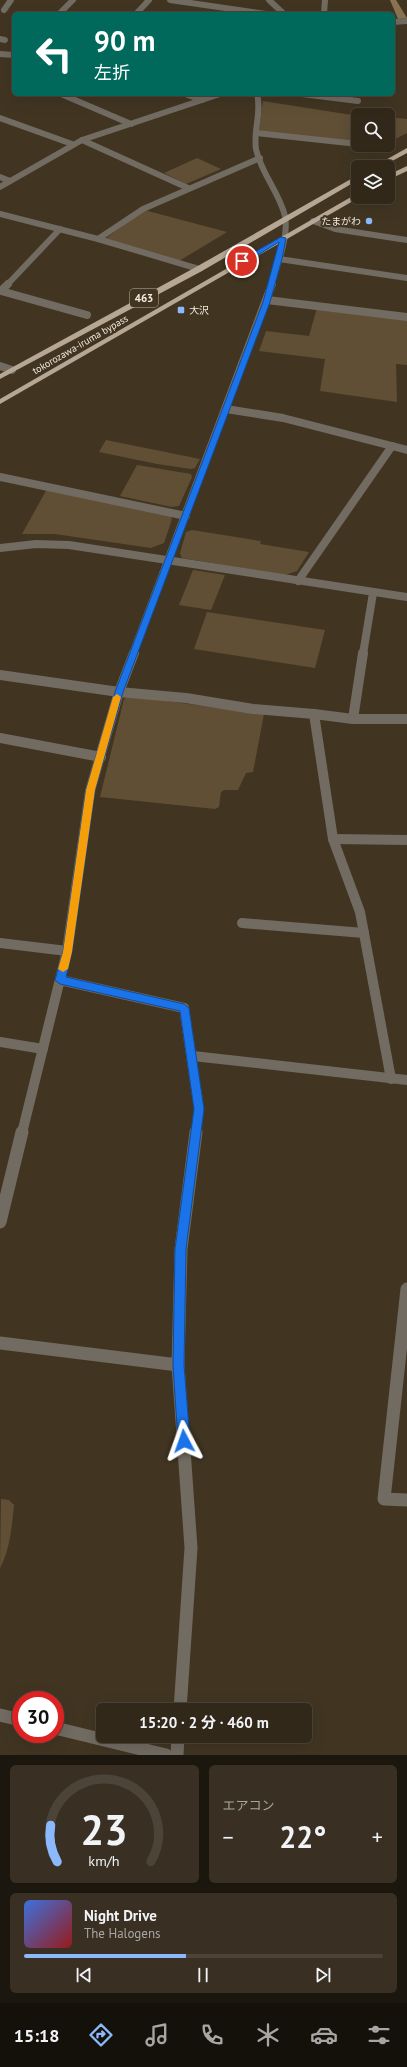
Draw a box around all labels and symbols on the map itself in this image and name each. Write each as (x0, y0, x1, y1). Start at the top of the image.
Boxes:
place label: たまがわ (321, 215, 361, 228)
marker: たまがわ (364, 216, 374, 226)
pin (225, 244, 259, 278)
road number: 463 (130, 289, 158, 307)
place label: 大沢 (189, 304, 209, 317)
marker: 大沢 (176, 305, 186, 315)
street label: tokorozawa-iruma bypass (30, 312, 131, 377)
position arrow (163, 1420, 205, 1462)
speed limit sign: 30 (12, 1691, 64, 1743)

